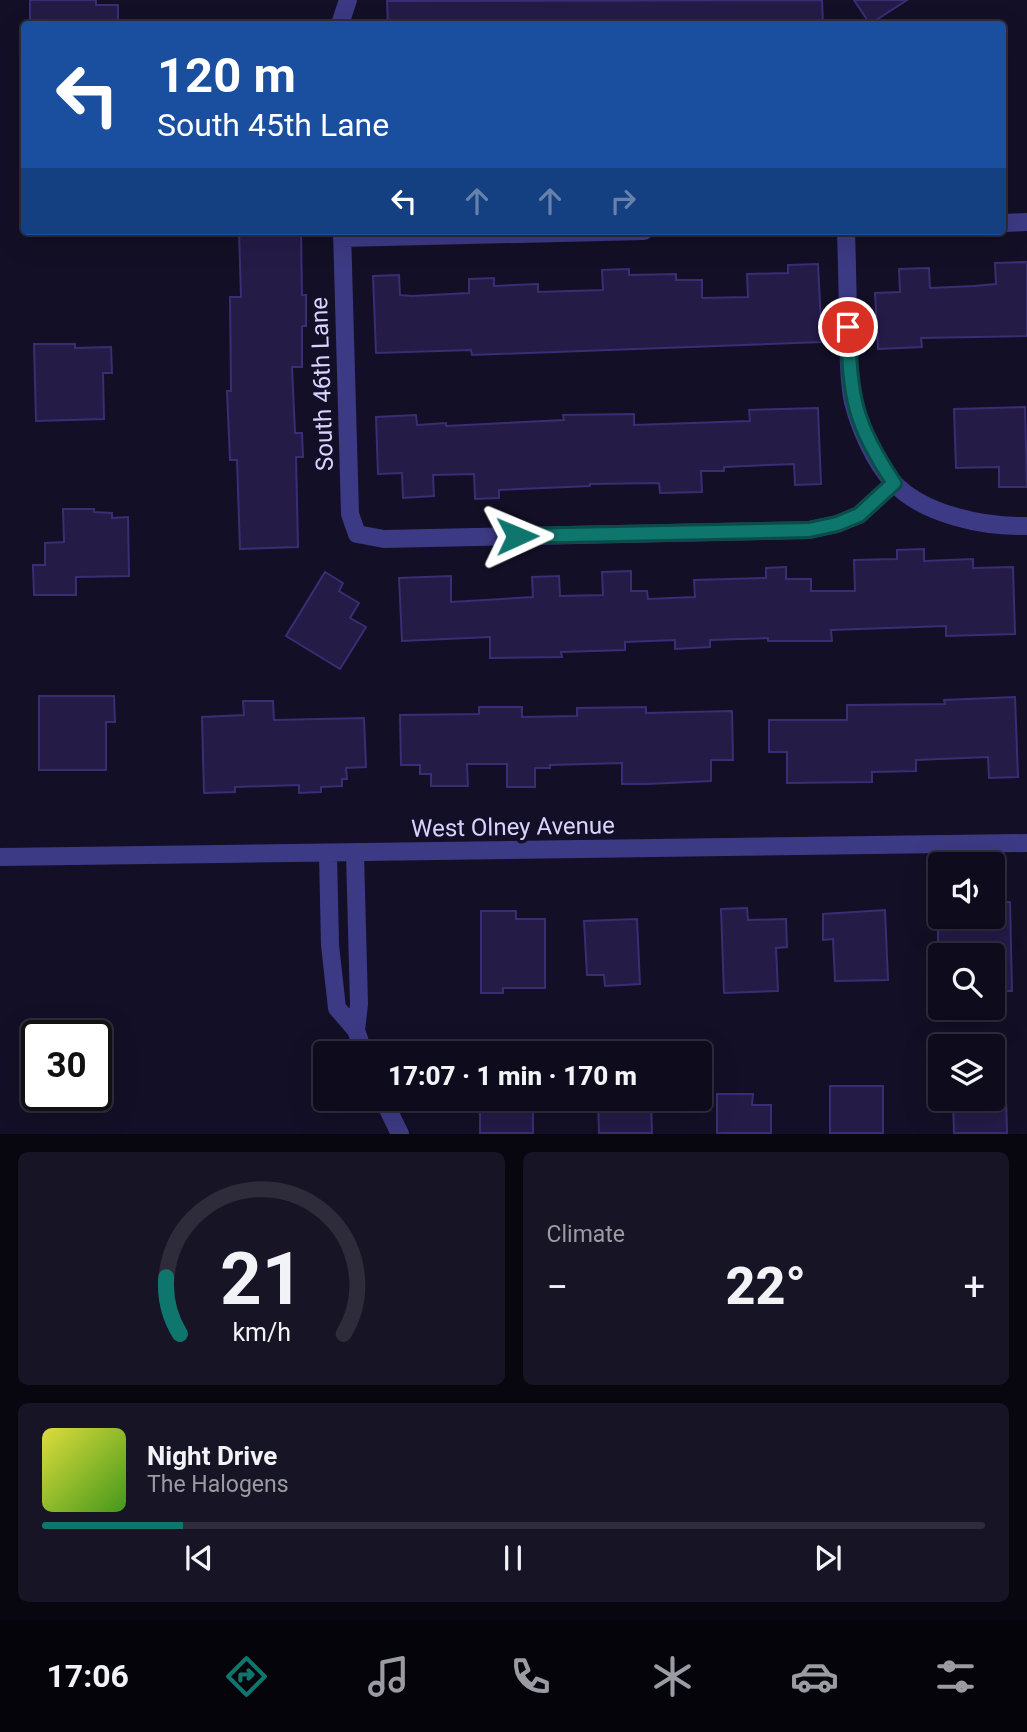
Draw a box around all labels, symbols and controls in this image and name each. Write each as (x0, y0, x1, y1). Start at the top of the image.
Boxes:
text: 120 m (157, 47, 296, 104)
icon: left (42, 49, 133, 140)
text: South 45th Lane (157, 106, 389, 144)
icon: left (385, 182, 423, 220)
icon: ahead (458, 182, 496, 220)
icon: ahead (531, 182, 569, 220)
icon: right (604, 182, 642, 220)
street label: South 46th Lane (305, 296, 339, 472)
pin (818, 297, 878, 357)
icon: arrive (829, 308, 867, 346)
position arrow (480, 499, 554, 573)
street label: West Olney Avenue (411, 811, 615, 843)
map controls (928, 852, 1005, 1111)
button: sound (928, 852, 1005, 929)
button: search (928, 943, 1005, 1020)
speed limit sign: 30 (21, 1020, 112, 1111)
button: layers (928, 1034, 1005, 1111)
text: 17:07 · 1 min · 170 m (388, 1061, 637, 1091)
text: Climate (547, 1221, 625, 1248)
text: 21 (219, 1237, 303, 1323)
text: 22° (726, 1256, 806, 1317)
text: − (547, 1265, 568, 1309)
text: + (963, 1265, 985, 1309)
text: km/h (232, 1318, 291, 1347)
text: Night Drive (147, 1441, 277, 1471)
text: The Halogens (147, 1471, 289, 1498)
icon: previous (180, 1539, 218, 1577)
icon: pause (494, 1539, 532, 1577)
icon: next (809, 1539, 847, 1577)
icon: directions (222, 1652, 271, 1701)
icon: music (364, 1652, 413, 1701)
icon: phone (506, 1652, 555, 1701)
icon: climate (648, 1652, 697, 1701)
icon: car (790, 1652, 839, 1701)
icon: filters (931, 1652, 980, 1701)
text: 17:06 (46, 1657, 129, 1695)

